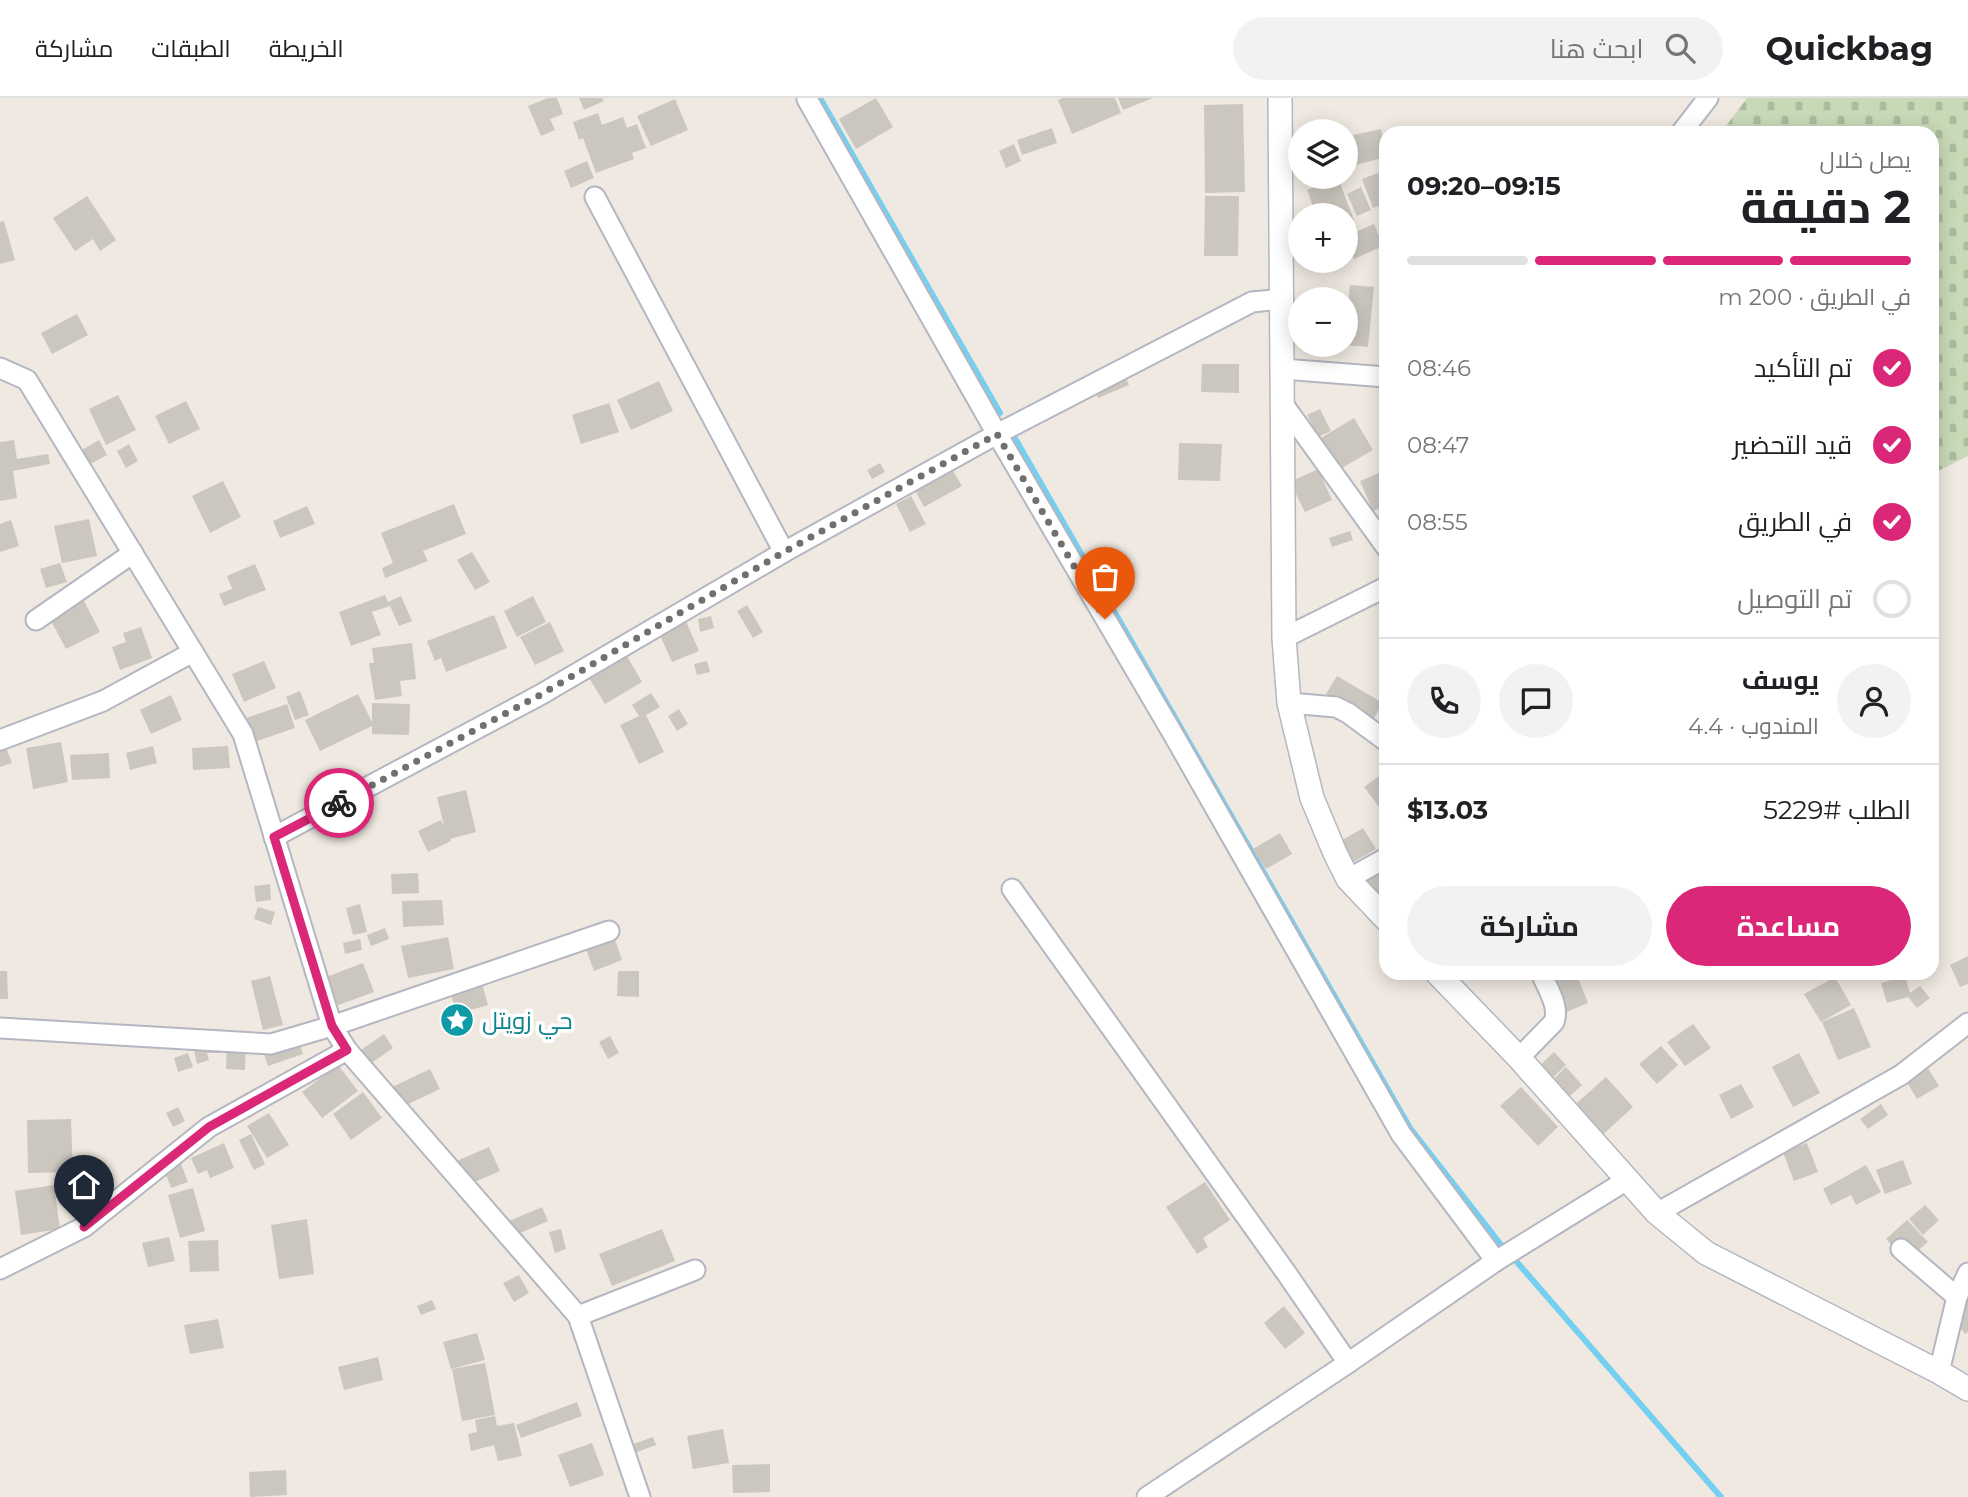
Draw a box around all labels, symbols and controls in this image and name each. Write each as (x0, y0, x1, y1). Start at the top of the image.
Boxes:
search box (1233, 17, 1723, 80)
text: Quickbag (1765, 28, 1933, 68)
icon: search (1661, 29, 1699, 67)
text: ابحث هنا (1550, 33, 1643, 65)
text: مشاركة (35, 34, 113, 63)
text: الطبقات (151, 34, 231, 63)
text: الخريطة (269, 34, 344, 63)
map controls (1288, 119, 1358, 357)
button: layers (1288, 119, 1358, 189)
text: يصل خلال (1820, 146, 1911, 174)
text: 09:15–09:20 (1407, 170, 1561, 202)
text: 2 دقيقة (1741, 178, 1911, 235)
button: + (1288, 203, 1358, 273)
text: في الطريق · 200 m (1718, 283, 1911, 311)
button: − (1288, 287, 1358, 357)
icon: check (1873, 349, 1911, 387)
text: تم التأكيد (1754, 352, 1852, 384)
text: 08:46 (1407, 354, 1471, 382)
icon: check (1873, 426, 1911, 464)
text: قيد التحضير (1733, 429, 1852, 461)
text: 08:47 (1407, 431, 1469, 459)
icon: check (1873, 503, 1911, 541)
text: في الطريق (1738, 506, 1852, 538)
text: 08:55 (1407, 508, 1468, 536)
pin (1075, 547, 1135, 619)
icon: bag (1086, 558, 1124, 596)
text: تم التوصيل (1737, 583, 1852, 615)
button: phone (1407, 664, 1481, 738)
button: chat (1499, 664, 1573, 738)
text: يوسف (1742, 664, 1819, 696)
button: person (1837, 664, 1911, 738)
text: المندوب · 4.4 (1688, 712, 1819, 740)
courier (304, 768, 374, 838)
icon: bike (320, 784, 358, 822)
text: $13.03 (1407, 794, 1488, 826)
text: الطلب #5229 (1763, 794, 1911, 826)
button: مشاركة (1407, 886, 1652, 966)
button: مساعدة (1666, 886, 1911, 966)
place icon: حي زويتل (438, 1001, 476, 1039)
place label: حي زويتل (482, 1006, 572, 1040)
pin (54, 1155, 114, 1227)
icon: home (65, 1166, 103, 1204)

